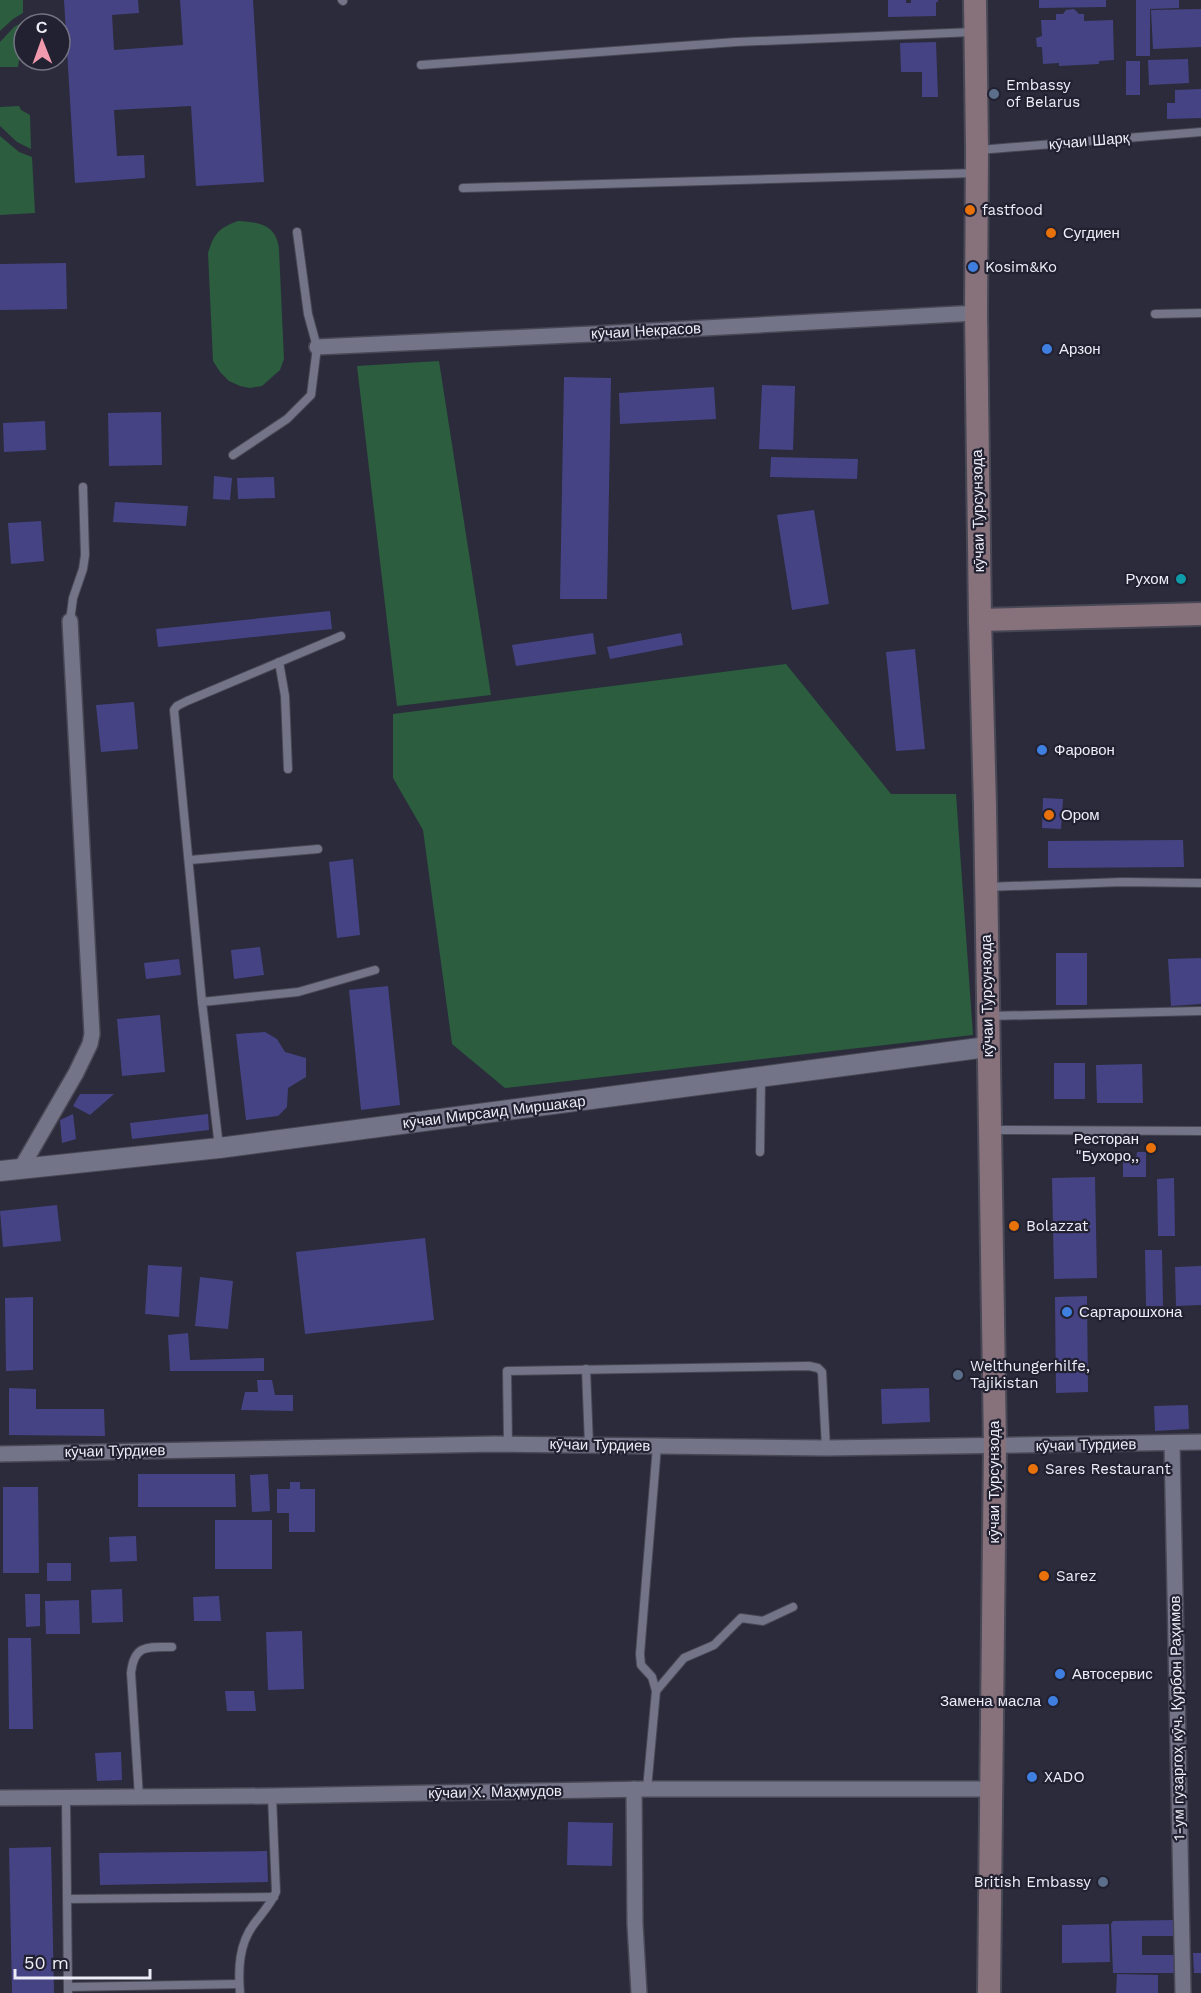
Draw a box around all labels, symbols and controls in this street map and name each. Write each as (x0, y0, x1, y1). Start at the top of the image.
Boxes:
north arrow (12, 12, 72, 72)
text: С (36, 18, 48, 37)
place label: Embassy of Belarus (1006, 76, 1080, 111)
marker: Embassy of Belarus (987, 87, 1001, 101)
street label: кӯчаи Шарқ (1048, 128, 1130, 153)
place label: fastfood (982, 201, 1043, 219)
marker: fastfood (963, 203, 977, 217)
place label: Сугдиен (1063, 224, 1120, 242)
marker: Сугдиен (1044, 226, 1058, 240)
place label: Kosim&Ko (985, 258, 1057, 276)
marker: Kosim&Ko (966, 260, 980, 274)
street label: кӯчаи Некрасов (591, 319, 701, 343)
place label: Арзон (1059, 340, 1101, 358)
marker: Арзон (1040, 342, 1054, 356)
street label: кӯчаи Турсунзода (968, 449, 988, 573)
place label: Рухом (1126, 570, 1169, 588)
marker: Рухом (1174, 572, 1188, 586)
place label: Фаровон (1054, 741, 1115, 759)
marker: Фаровон (1035, 743, 1049, 757)
place label: Ором (1061, 806, 1100, 824)
marker: Ором (1042, 808, 1056, 822)
street label: кӯчаи Турсунзода (977, 934, 997, 1058)
street label: кӯчаи Мирсаид Миршакар (401, 1092, 587, 1132)
place label: Ресторан "Бухоро,, (1074, 1130, 1139, 1165)
marker: Ресторан "Бухоро,, (1144, 1141, 1158, 1155)
place label: Bolazzat (1026, 1217, 1089, 1235)
marker: Bolazzat (1007, 1219, 1021, 1233)
place label: Сартарошхона (1079, 1303, 1183, 1321)
marker: Сартарошхона (1060, 1305, 1074, 1319)
place label: Welthungerhilfe, Tajikistan (970, 1357, 1090, 1392)
marker: Welthungerhilfe, Tajikistan (951, 1368, 965, 1382)
street label: кӯчаи Турсунзода (985, 1420, 1003, 1543)
street label: кӯчаи Турдиев (549, 1435, 651, 1455)
street label: кӯчаи Турдиев (1035, 1435, 1137, 1455)
street label: кӯчаи Турдиев (64, 1441, 166, 1461)
place label: Sares Restaurant (1045, 1460, 1171, 1478)
marker: Sares Restaurant (1026, 1462, 1040, 1476)
place label: Sarez (1056, 1567, 1097, 1585)
marker: Sarez (1037, 1569, 1051, 1583)
street label: 1-ум гузаргоҳ кӯч. Қурбон Раҳимов (1166, 1595, 1188, 1841)
place label: Автосервис (1072, 1665, 1153, 1683)
marker: Автосервис (1053, 1667, 1067, 1681)
place label: Замена масла (940, 1692, 1042, 1710)
marker: Замена масла (1046, 1694, 1060, 1708)
place label: XADO (1044, 1768, 1085, 1786)
marker: XADO (1025, 1770, 1039, 1784)
street label: кӯчаи Х. Маҳмудов (428, 1782, 562, 1802)
place label: British Embassy (974, 1873, 1091, 1891)
marker: British Embassy (1096, 1875, 1110, 1889)
scale bar (15, 1942, 150, 1980)
text: 50 m (24, 1952, 69, 1973)

